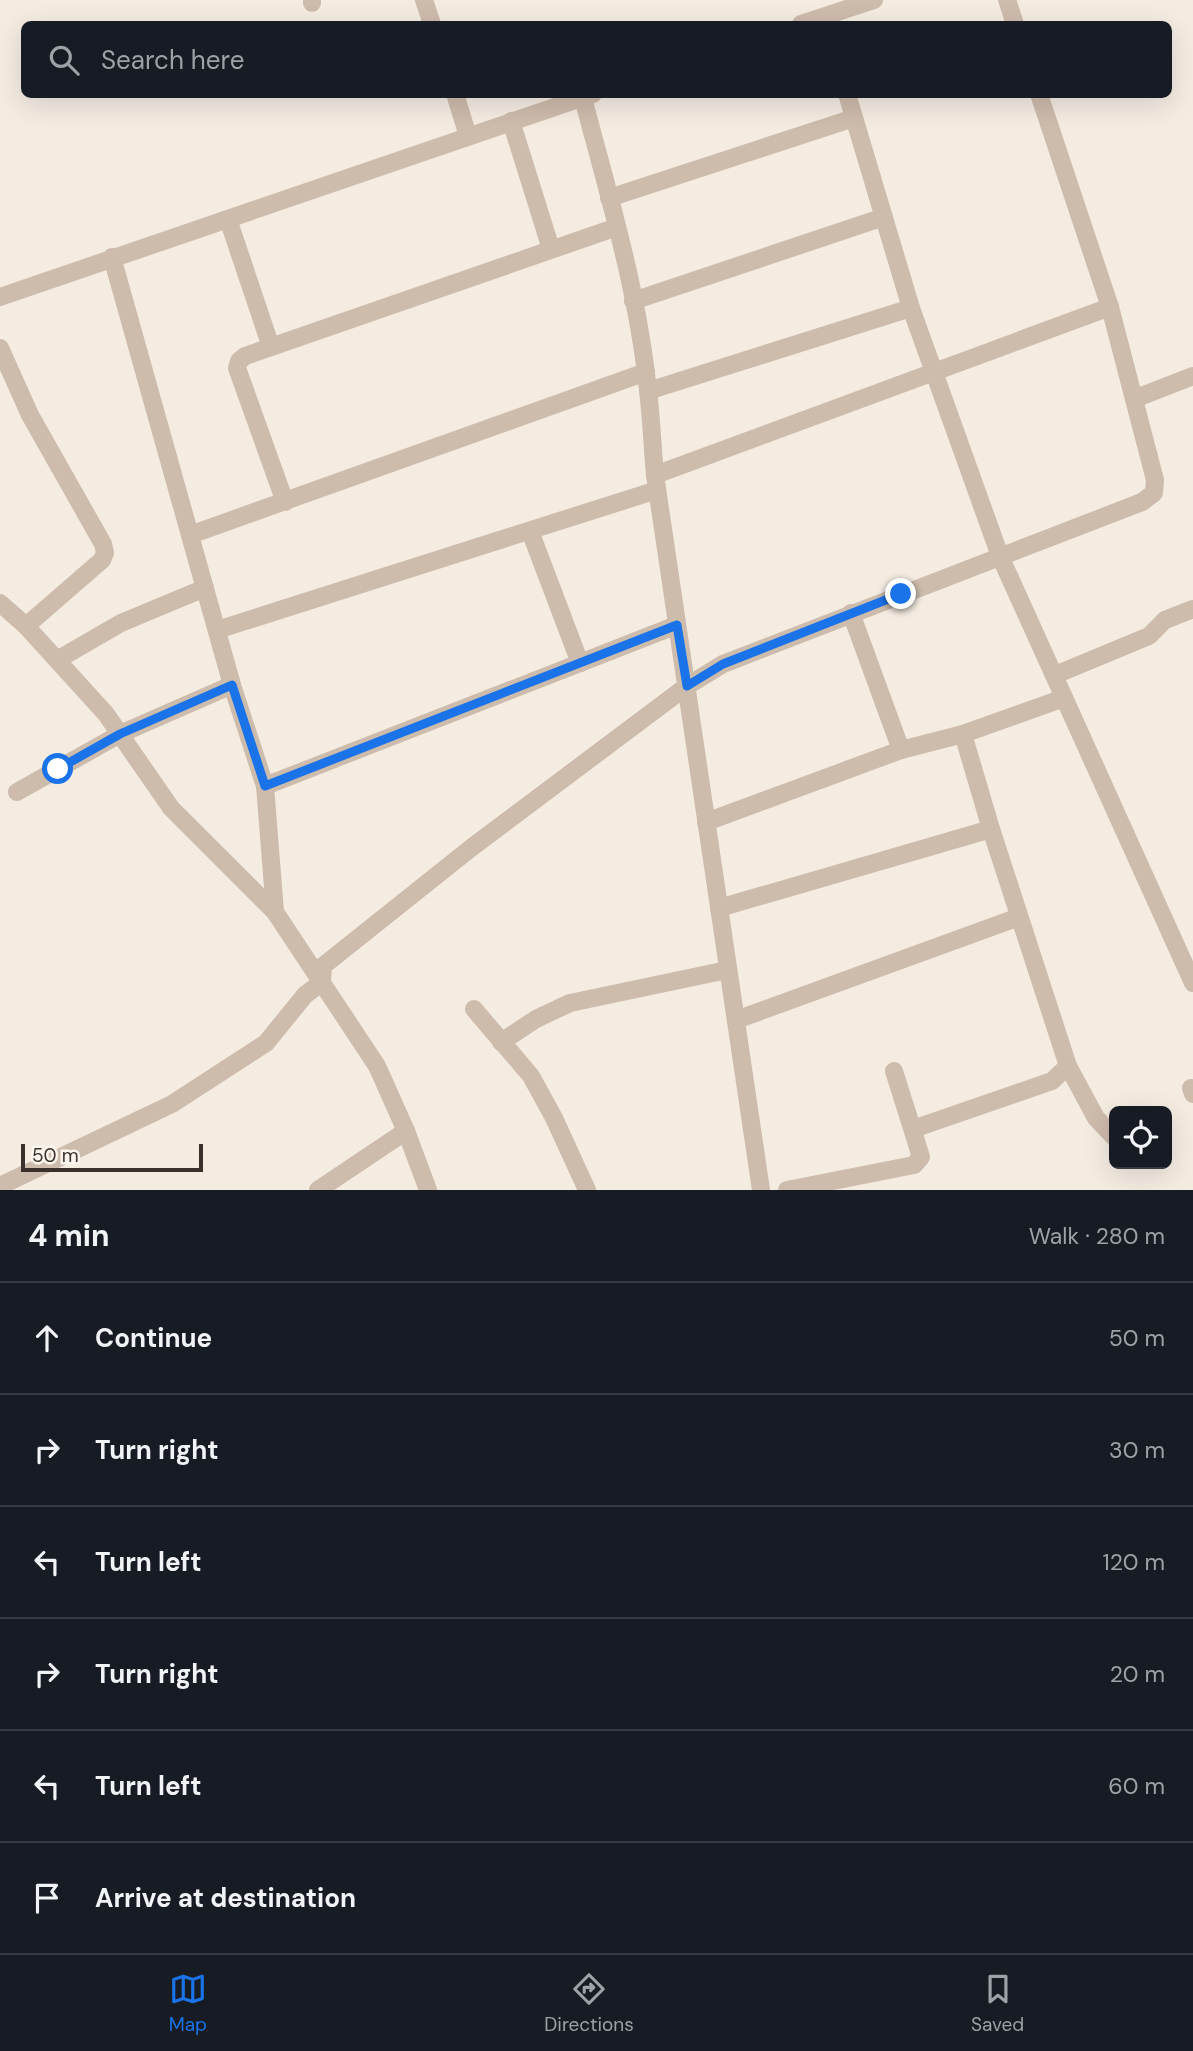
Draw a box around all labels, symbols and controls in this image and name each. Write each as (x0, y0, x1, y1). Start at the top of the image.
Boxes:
search box (21, 21, 1172, 98)
icon: search (45, 41, 83, 79)
text: Search here (101, 43, 244, 77)
route end (885, 578, 916, 609)
route start (42, 753, 73, 784)
map controls (1109, 1106, 1172, 1169)
button: locate (1109, 1106, 1172, 1169)
scale bar (21, 1141, 203, 1173)
text: 50 m (32, 1143, 79, 1168)
text: 4 min (28, 1216, 110, 1255)
text: Walk · 280 m (1029, 1221, 1165, 1251)
icon: ahead (28, 1319, 66, 1357)
text: Continue (95, 1321, 212, 1355)
text: 50 m (1109, 1323, 1165, 1353)
icon: right (28, 1431, 66, 1469)
text: Turn right (95, 1433, 219, 1467)
text: 30 m (1109, 1435, 1165, 1465)
icon: left (28, 1543, 66, 1581)
text: Turn left (95, 1545, 202, 1579)
text: 120 m (1102, 1547, 1165, 1577)
icon: right (28, 1655, 66, 1693)
text: Turn right (95, 1657, 219, 1691)
text: 20 m (1110, 1659, 1165, 1689)
icon: left (28, 1767, 66, 1805)
text: Turn left (95, 1769, 202, 1803)
text: 60 m (1108, 1771, 1165, 1801)
icon: arrive (28, 1879, 66, 1917)
text: Arrive at destination (95, 1881, 356, 1915)
tab: Map (169, 1970, 207, 2037)
tab: Directions (544, 1970, 634, 2037)
tab: Saved (971, 1970, 1024, 2037)

